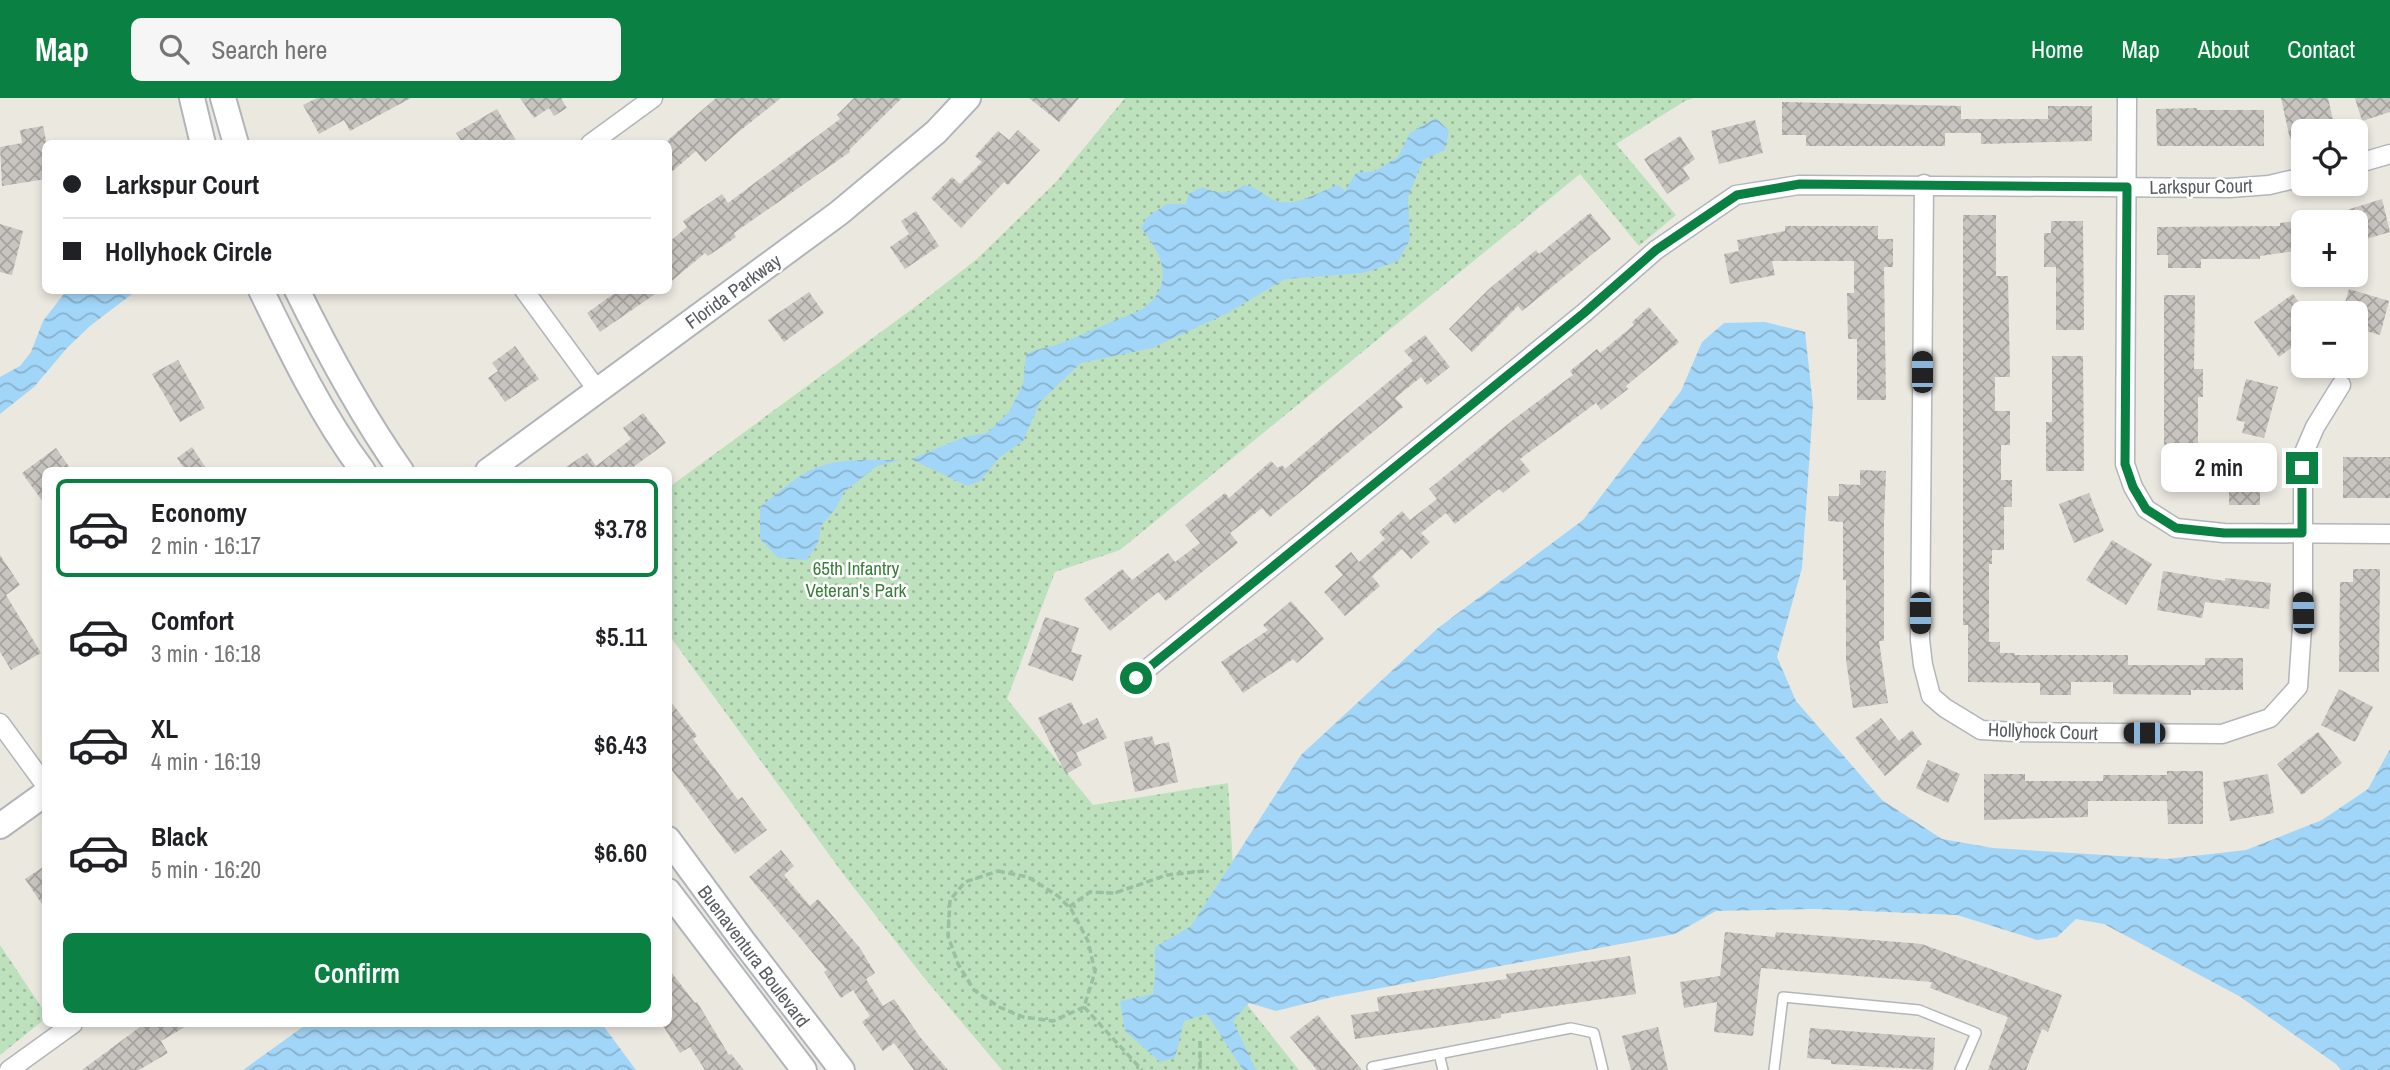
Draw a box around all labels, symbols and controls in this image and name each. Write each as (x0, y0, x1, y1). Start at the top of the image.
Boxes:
search box (131, 18, 621, 81)
text: Map (35, 27, 89, 71)
icon: search (155, 30, 193, 68)
text: Search here (211, 32, 327, 67)
text: Home (2031, 33, 2083, 65)
text: Map (2121, 33, 2160, 65)
text: About (2198, 33, 2249, 65)
text: Contact (2287, 33, 2355, 65)
map controls (2291, 119, 2368, 378)
button: locate (2291, 119, 2368, 196)
text: Larkspur Court (105, 167, 259, 202)
street label: Larkspur Court (2149, 172, 2253, 200)
button: + (2291, 210, 2368, 287)
text: Hollyhock Circle (105, 234, 272, 269)
street label: Florida Parkway (680, 247, 786, 335)
button: − (2291, 301, 2368, 378)
car (1912, 351, 1933, 393)
callout: 2 min (2162, 444, 2278, 492)
text: 2 min (2195, 452, 2243, 483)
route end (2286, 452, 2318, 484)
text: Economy (151, 495, 247, 530)
icon: car (67, 497, 130, 560)
text: $3.78 (594, 511, 647, 546)
text: 2 min · 16:17 (151, 530, 261, 561)
park label: 65th Infantry Veteran's Park (806, 555, 907, 603)
car (1910, 592, 1931, 634)
car (2293, 592, 2314, 634)
text: Comfort (151, 603, 234, 638)
icon: car (67, 605, 130, 668)
text: $5.11 (595, 619, 647, 654)
text: 3 min · 16:18 (151, 638, 261, 669)
route start (1120, 662, 1152, 694)
text: XL (151, 711, 178, 746)
icon: car (67, 713, 130, 776)
street label: Hollyhock Court (1988, 716, 2099, 746)
car (2124, 723, 2166, 744)
text: $6.43 (594, 727, 647, 762)
text: 4 min · 16:19 (151, 746, 261, 777)
text: Black (151, 819, 208, 854)
icon: car (67, 821, 130, 884)
text: $6.60 (594, 835, 647, 870)
text: 5 min · 16:20 (151, 854, 261, 885)
street label: Buenaventura Boulevard (692, 880, 816, 1032)
button: Confirm (63, 933, 651, 1013)

